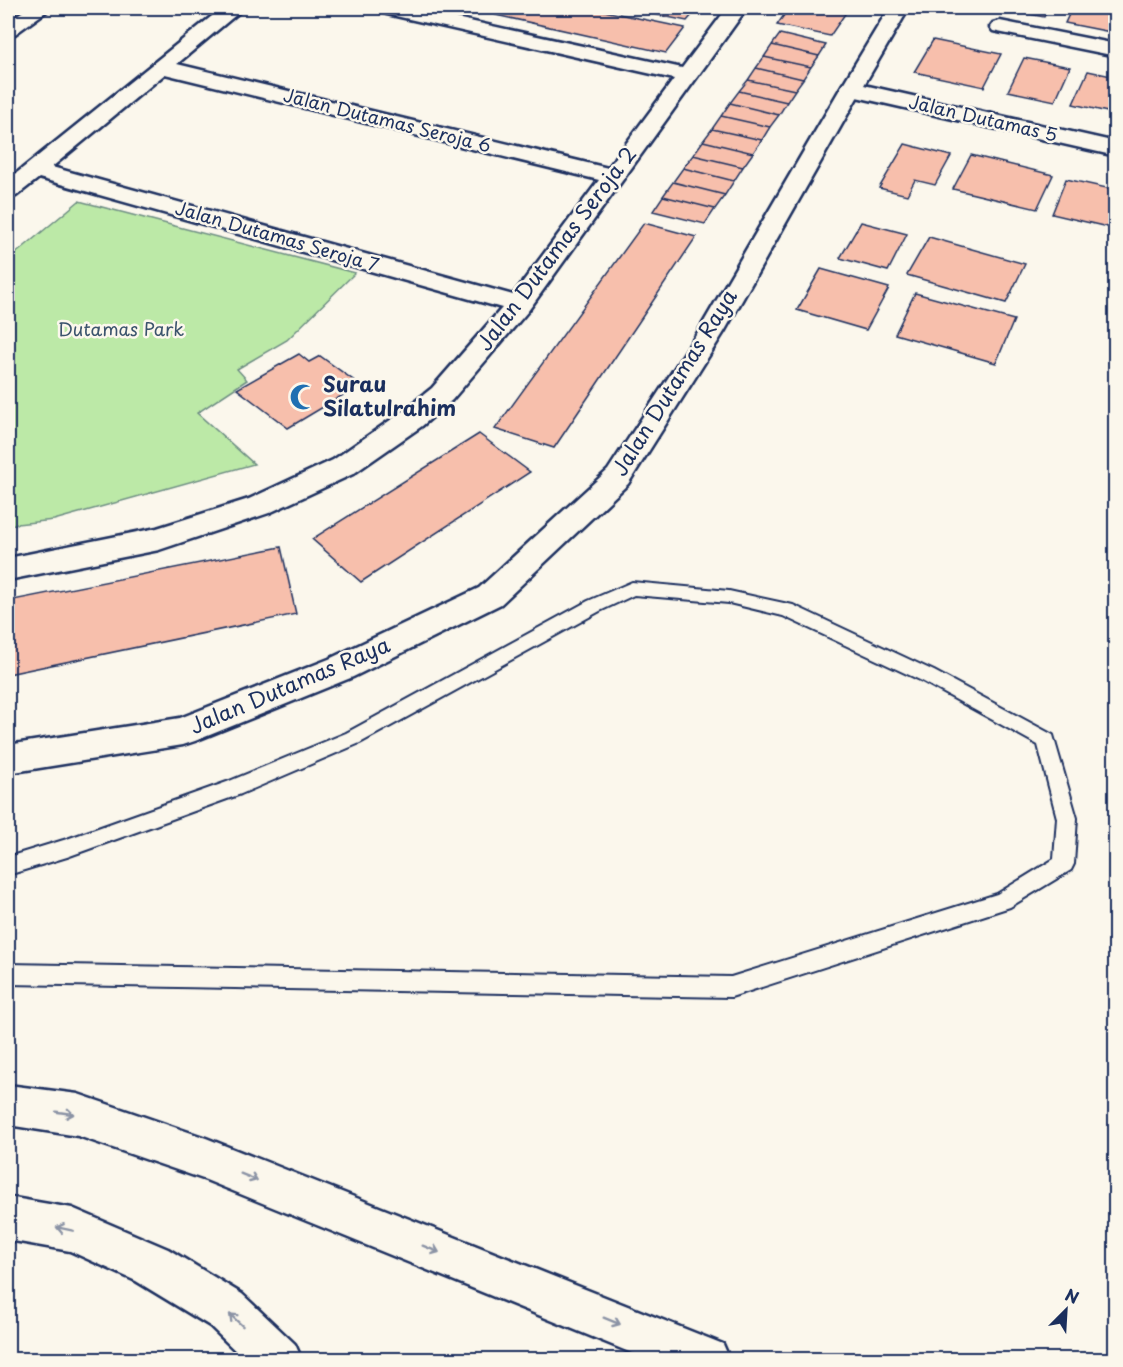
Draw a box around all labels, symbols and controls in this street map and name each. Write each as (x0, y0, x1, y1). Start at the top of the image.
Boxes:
street label: Jalan Dutamas Seroja 6 (281, 81, 494, 158)
street label: Jalan Dutamas 5 (906, 87, 1060, 148)
street label: Jalan Dutamas Seroja 2 (468, 139, 643, 357)
street label: Jalan Dutamas Seroja 7 (172, 194, 383, 278)
street label: Jalan Dutamas Raya (603, 282, 744, 481)
park label: Dutamas Park (58, 315, 184, 342)
place label: Surau Silatulrahim (323, 367, 456, 423)
mosque icon: Surau Silatulrahim (288, 382, 318, 412)
street label: Jalan Dutamas Raya (184, 627, 395, 741)
one-way arrow (55, 1107, 75, 1118)
one-way arrow (240, 1172, 258, 1183)
one-way arrow (56, 1223, 75, 1234)
one-way arrow (421, 1244, 439, 1255)
north arrow (1036, 1280, 1096, 1340)
text: N (1062, 1282, 1083, 1309)
one-way arrow (229, 1313, 244, 1327)
one-way arrow (602, 1316, 620, 1327)

